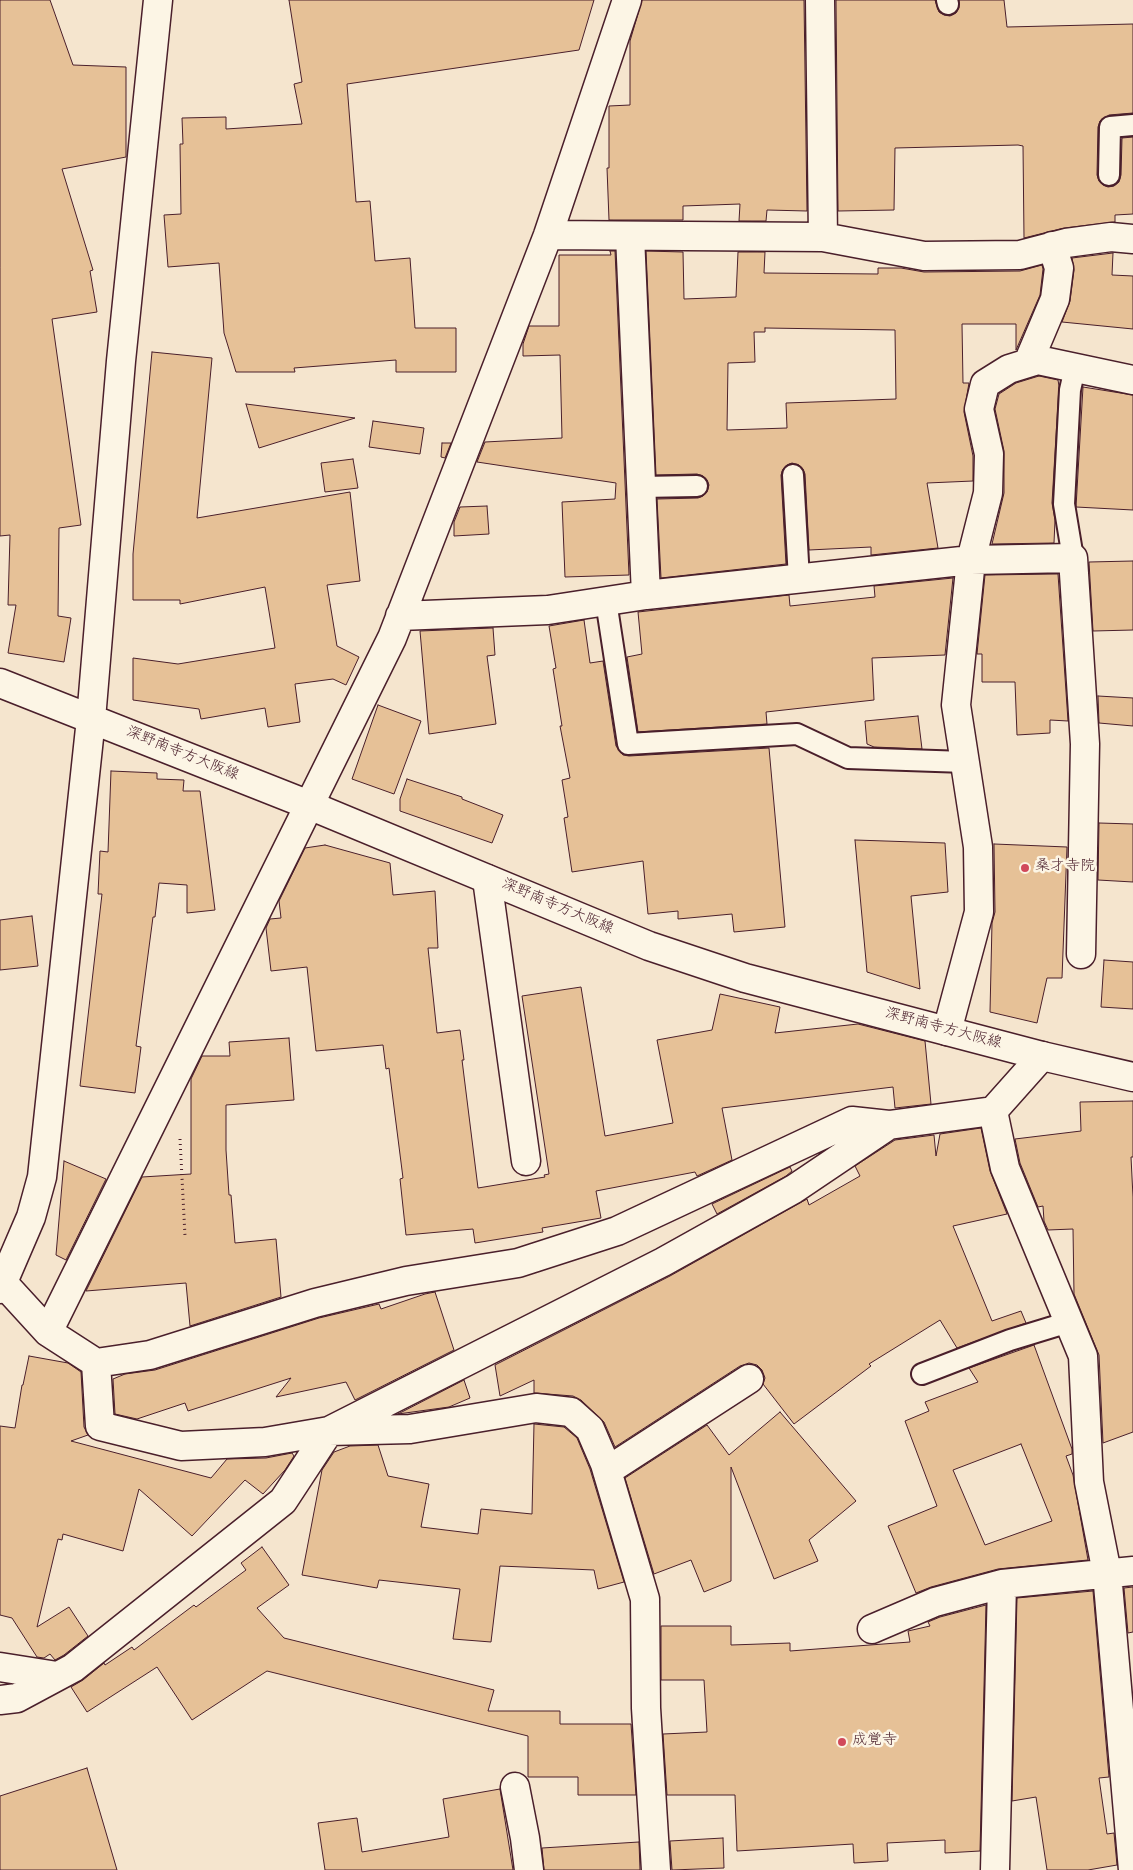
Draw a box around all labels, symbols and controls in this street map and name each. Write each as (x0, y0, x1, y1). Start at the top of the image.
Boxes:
street label: 深野南寺方大阪線 (123, 724, 241, 786)
place label: 桑才寺院 (1035, 859, 1095, 877)
marker: 桑才寺院 (1019, 862, 1031, 874)
street label: 深野南寺方大阪線 (498, 876, 616, 940)
street label: 深野南寺方大阪線 (883, 1006, 1003, 1054)
place label: 成覚寺 (852, 1733, 897, 1751)
marker: 成覚寺 (836, 1736, 848, 1748)

